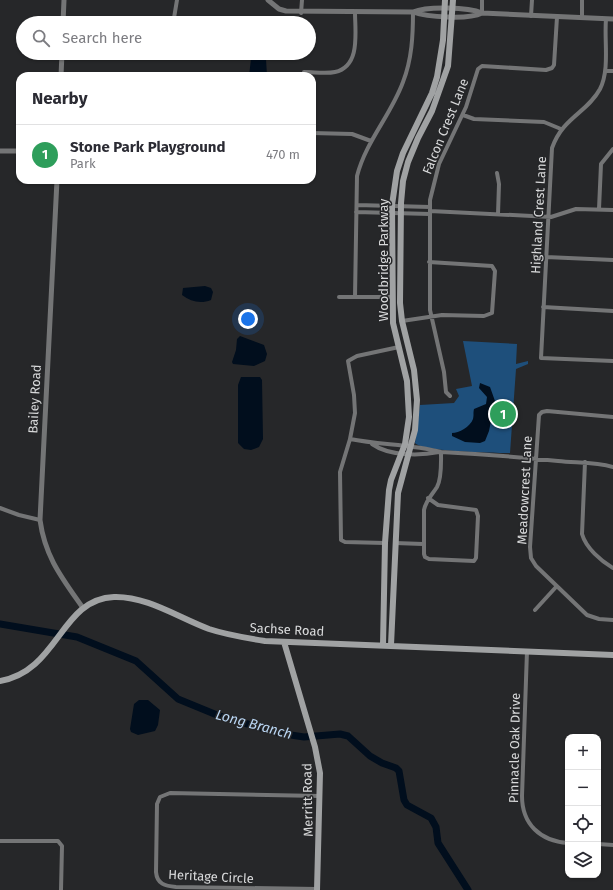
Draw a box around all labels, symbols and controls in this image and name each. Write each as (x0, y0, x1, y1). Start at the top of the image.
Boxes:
search box (16, 16, 316, 60)
icon: search (30, 27, 52, 49)
text: Search here (62, 29, 142, 47)
street label: Falcon Crest Lane (419, 76, 472, 176)
text: Nearby (32, 88, 87, 109)
text: Stone Park Playground (70, 138, 225, 156)
text: 1 (42, 147, 48, 162)
text: 470 m (266, 147, 300, 162)
text: Park (70, 156, 96, 171)
street label: Highland Crest Lane (528, 156, 549, 274)
street label: Woodbridge Parkway (376, 198, 391, 321)
your location (238, 309, 258, 329)
street label: Bailey Road (25, 364, 44, 434)
pin: 1 (490, 399, 516, 429)
street label: Meadowcrest Lane (514, 435, 535, 545)
street label: Sachse Road (249, 620, 325, 639)
street label: Pinnacle Oak Drive (506, 693, 523, 803)
water label: Long Branch (214, 706, 294, 743)
map controls (565, 734, 601, 878)
button: + (565, 734, 601, 770)
street label: Merritt Road (299, 763, 316, 837)
button: − (565, 770, 601, 806)
button: locate (565, 806, 601, 842)
button: layers (565, 842, 601, 878)
street label: Heritage Circle (168, 867, 254, 886)

